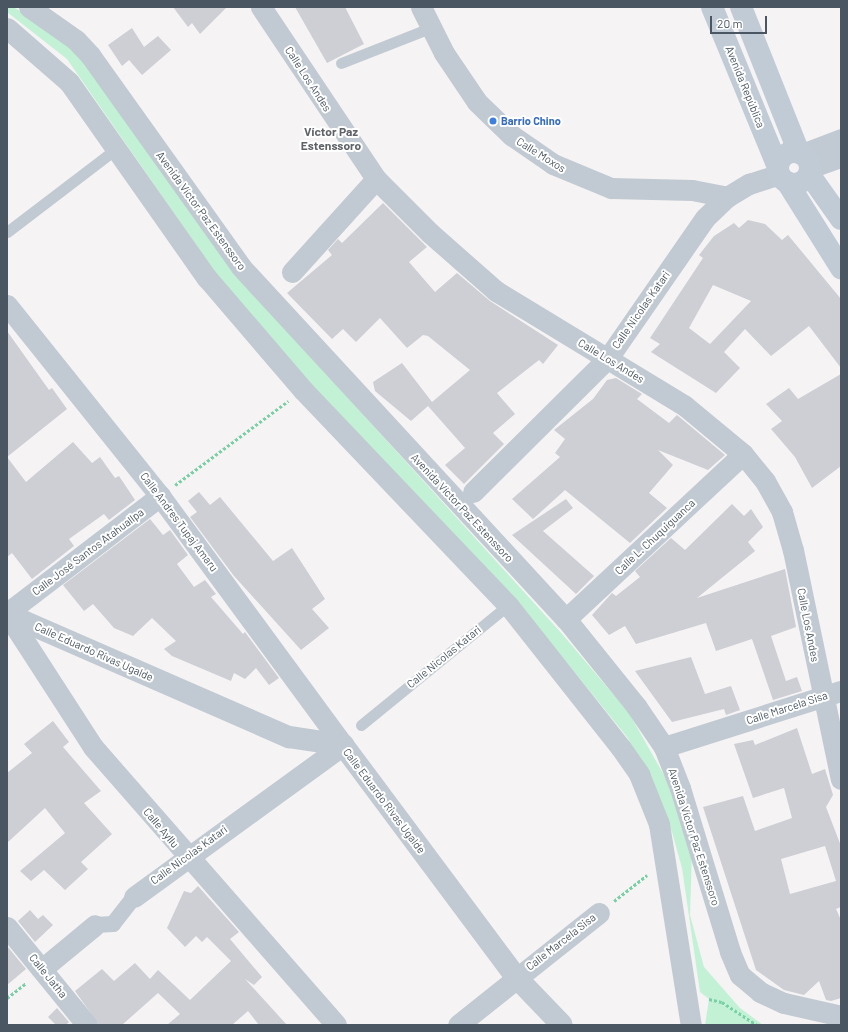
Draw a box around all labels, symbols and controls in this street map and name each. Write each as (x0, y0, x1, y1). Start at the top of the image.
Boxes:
scale bar (712, 8, 769, 34)
text: 20 m (717, 16, 743, 30)
street label: Calle Los Andes (282, 44, 334, 114)
street label: Avenida República (723, 44, 767, 130)
place label: Barrio Chino (501, 114, 561, 128)
marker: Barrio Chino (488, 116, 498, 126)
district label: Víctor Paz Estenssoro (301, 125, 361, 153)
street label: Calle Moxos (514, 135, 568, 175)
street label: Avenida Víctor Paz Estenssoro (153, 149, 249, 273)
street label: Calle Nicolas Katari (609, 269, 673, 351)
street label: Calle Los Andes (576, 336, 646, 386)
street label: Avenida Víctor Paz Estenssoro (408, 451, 516, 565)
street label: Calle Andres Tupaj Amaru (137, 470, 221, 574)
street label: Calle L. Chuquiguanca (612, 496, 698, 578)
street label: Calle José Santos Atahuallpa (29, 506, 147, 598)
street label: Calle Los Andes (794, 587, 822, 663)
street label: Calle Eduardo Rivas Ugalde (33, 620, 155, 684)
street label: Calle Nicolas Katari (404, 623, 484, 691)
street label: Calle Marcela Sisa (745, 689, 829, 727)
street label: Calle Eduardo Rivas Ugalde (340, 746, 428, 856)
street label: Avenida Víctor Paz Estenssoro (666, 767, 722, 907)
street label: Calle Ayllu (141, 805, 181, 851)
street label: Calle Nicolas Katari (148, 823, 230, 887)
street label: Calle Marcela Sisa (524, 911, 598, 973)
street label: Calle Jatha (26, 951, 70, 1001)

